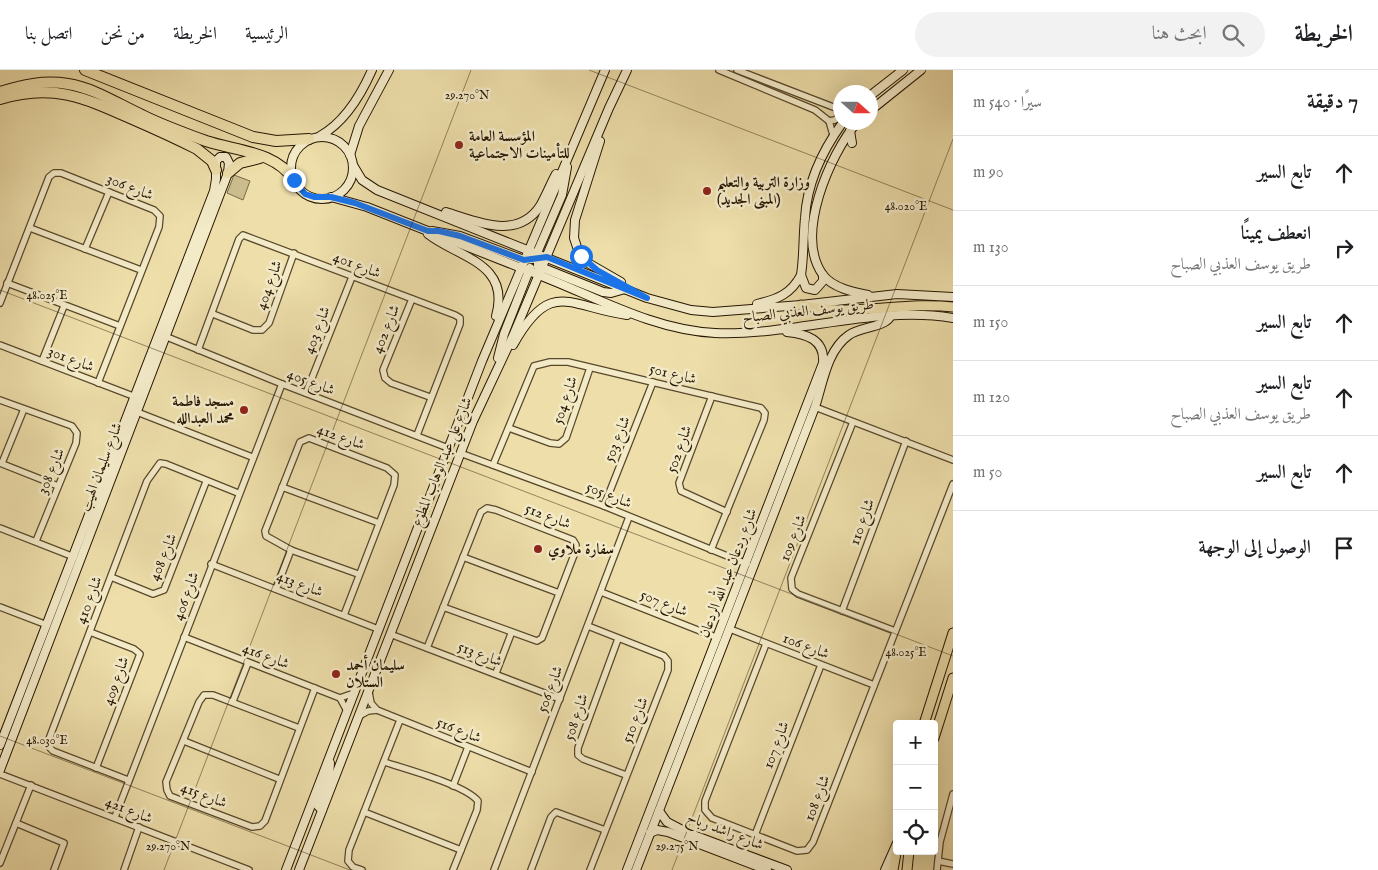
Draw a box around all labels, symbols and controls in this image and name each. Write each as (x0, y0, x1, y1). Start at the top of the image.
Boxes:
search box (915, 12, 1265, 57)
text: الخريطة (1295, 19, 1353, 50)
icon: search (1219, 21, 1247, 49)
text: ابحث هنا (1152, 22, 1207, 46)
text: اتصل بنا (25, 23, 72, 46)
text: من نحن (100, 23, 145, 46)
text: الخريطة (173, 23, 217, 46)
text: الرئيسية (245, 23, 288, 46)
north arrow (833, 85, 878, 130)
text: 29.270°N (445, 88, 490, 103)
text: 7 دقيقة (1307, 89, 1358, 116)
text: سيرًا · 540 m (973, 93, 1042, 113)
place label: المؤسسة العامة للتأمينات الاجتماعية (469, 127, 570, 163)
marker: المؤسسة العامة للتأمينات الاجتماعية (453, 139, 465, 151)
icon: ahead (1330, 159, 1358, 187)
text: تابع السير (1257, 161, 1311, 185)
text: 90 m (973, 163, 1004, 183)
street label: شارع 306 (103, 169, 156, 208)
route end (283, 169, 306, 192)
place label: وزارة التربية والتعليم (المبنى الجديد) (717, 173, 810, 210)
marker: وزارة التربية والتعليم (المبنى الجديد) (701, 185, 713, 197)
text: 48.020°E (885, 199, 927, 214)
text: انعطف يمينًا (1241, 222, 1311, 246)
icon: right (1330, 234, 1358, 262)
text: 130 m (973, 238, 1009, 258)
route start (570, 245, 593, 268)
street label: شارع 401 (329, 247, 384, 286)
text: طريق يوسف العذبي الصباح (1170, 255, 1311, 275)
street label: شارع 404 (251, 258, 290, 313)
text: 48.025°E (26, 288, 68, 303)
street label: طريق يوسف العذبي الصباح (741, 295, 875, 330)
street label: شارع 402 (368, 302, 407, 357)
street label: شارع 403 (299, 303, 338, 358)
icon: ahead (1330, 309, 1358, 337)
text: تابع السير (1257, 311, 1311, 335)
text: 150 m (973, 313, 1008, 333)
street label: شارع 301 (44, 342, 97, 379)
street label: شارع 501 (647, 359, 698, 392)
street label: شارع 405 (283, 364, 338, 403)
text: تابع السير (1257, 372, 1311, 396)
street label: شارع 504 (548, 374, 585, 427)
icon: ahead (1330, 384, 1358, 412)
text: 120 m (973, 388, 1010, 408)
place label: مسجد فاطمة محمد العبدالله (172, 392, 234, 428)
street label: شارع علي عبد الوهاب المطوع (407, 394, 480, 531)
marker: مسجد فاطمة محمد العبدالله (238, 404, 250, 416)
text: طريق يوسف العذبي الصباح (1170, 405, 1311, 425)
street label: شارع 503 (599, 413, 638, 466)
street label: شارع سليمان الهيب (75, 420, 129, 515)
street label: شارع 412 (314, 420, 367, 457)
street label: شارع 502 (662, 423, 699, 476)
street label: شارع 308 (33, 445, 72, 498)
icon: ahead (1330, 459, 1358, 487)
text: تابع السير (1257, 461, 1311, 485)
text: 50 m (973, 463, 1002, 483)
street label: شارع 505 (582, 477, 635, 515)
street label: شارع 110 (845, 496, 882, 549)
street label: شارع 512 (521, 499, 574, 536)
street label: شارع ردعان عبد الله الردعان (692, 504, 764, 642)
street label: شارع 109 (775, 512, 814, 565)
street label: شارع 408 (144, 530, 184, 585)
icon: arrive (1330, 534, 1358, 562)
text: الوصول إلى الوجهة (1199, 536, 1311, 560)
place label: سفارة ملاوي (548, 540, 614, 561)
marker: سفارة ملاوي (532, 543, 544, 555)
street label: شارع 413 (273, 567, 326, 604)
street label: شارع 406 (168, 569, 206, 624)
street label: شارع 410 (71, 573, 110, 628)
street label: شارع 507 (637, 585, 690, 624)
street label: شارع 106 (779, 628, 832, 666)
street label: شارع 513 (454, 637, 505, 674)
street label: شارع 416 (239, 638, 292, 676)
text: 48.025°E (885, 645, 927, 660)
street label: شارع 409 (98, 654, 136, 709)
place label: سليمان أحمد الستلان (346, 654, 405, 692)
street label: شارع 506 (532, 663, 570, 716)
marker: سليمان أحمد الستلان (330, 668, 342, 680)
street label: شارع 508 (559, 691, 596, 744)
street label: شارع 510 (617, 694, 656, 747)
street label: شارع 516 (433, 712, 484, 750)
street label: شارع 107 (758, 719, 796, 772)
map controls (893, 720, 938, 855)
button: + (893, 720, 938, 765)
text: 48.030°E (26, 733, 68, 748)
button: − (893, 765, 938, 810)
street label: شارع 108 (800, 772, 837, 825)
street label: شارع 415 (177, 778, 230, 815)
street label: شارع 421 (101, 792, 155, 831)
street label: شارع راشد رباح (683, 808, 766, 857)
button: locate (893, 810, 938, 855)
text: 29.270°N (146, 839, 191, 854)
text: 29.275°N (655, 839, 699, 854)

